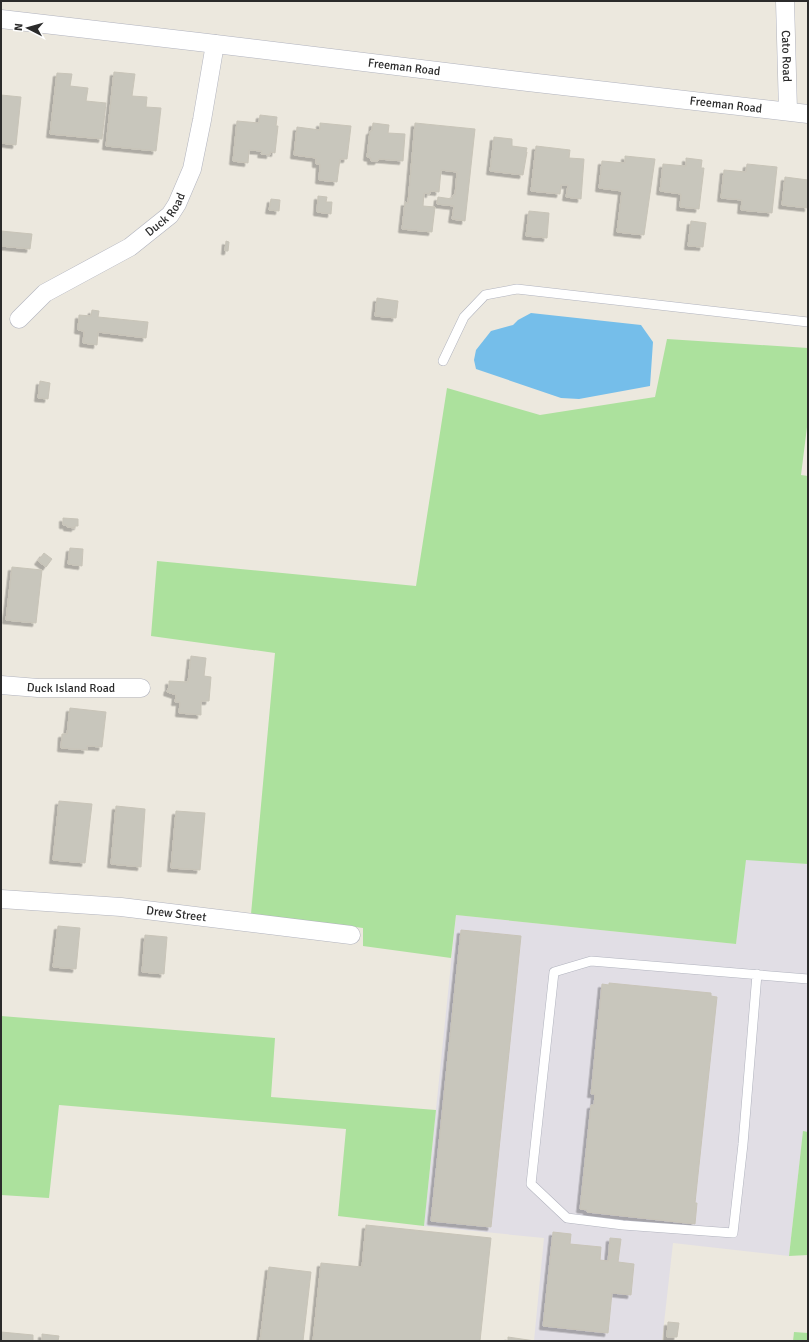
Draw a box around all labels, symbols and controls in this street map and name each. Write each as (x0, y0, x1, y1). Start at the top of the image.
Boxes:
north arrow (8, 8, 48, 48)
text: N (12, 23, 25, 31)
street label: Cato Road (778, 30, 795, 82)
street label: Freeman Road (367, 55, 441, 79)
street label: Freeman Road (689, 93, 763, 116)
street label: Duck Road (142, 190, 188, 240)
street label: Duck Island Road (26, 680, 115, 696)
street label: Drew Street (145, 903, 207, 925)

